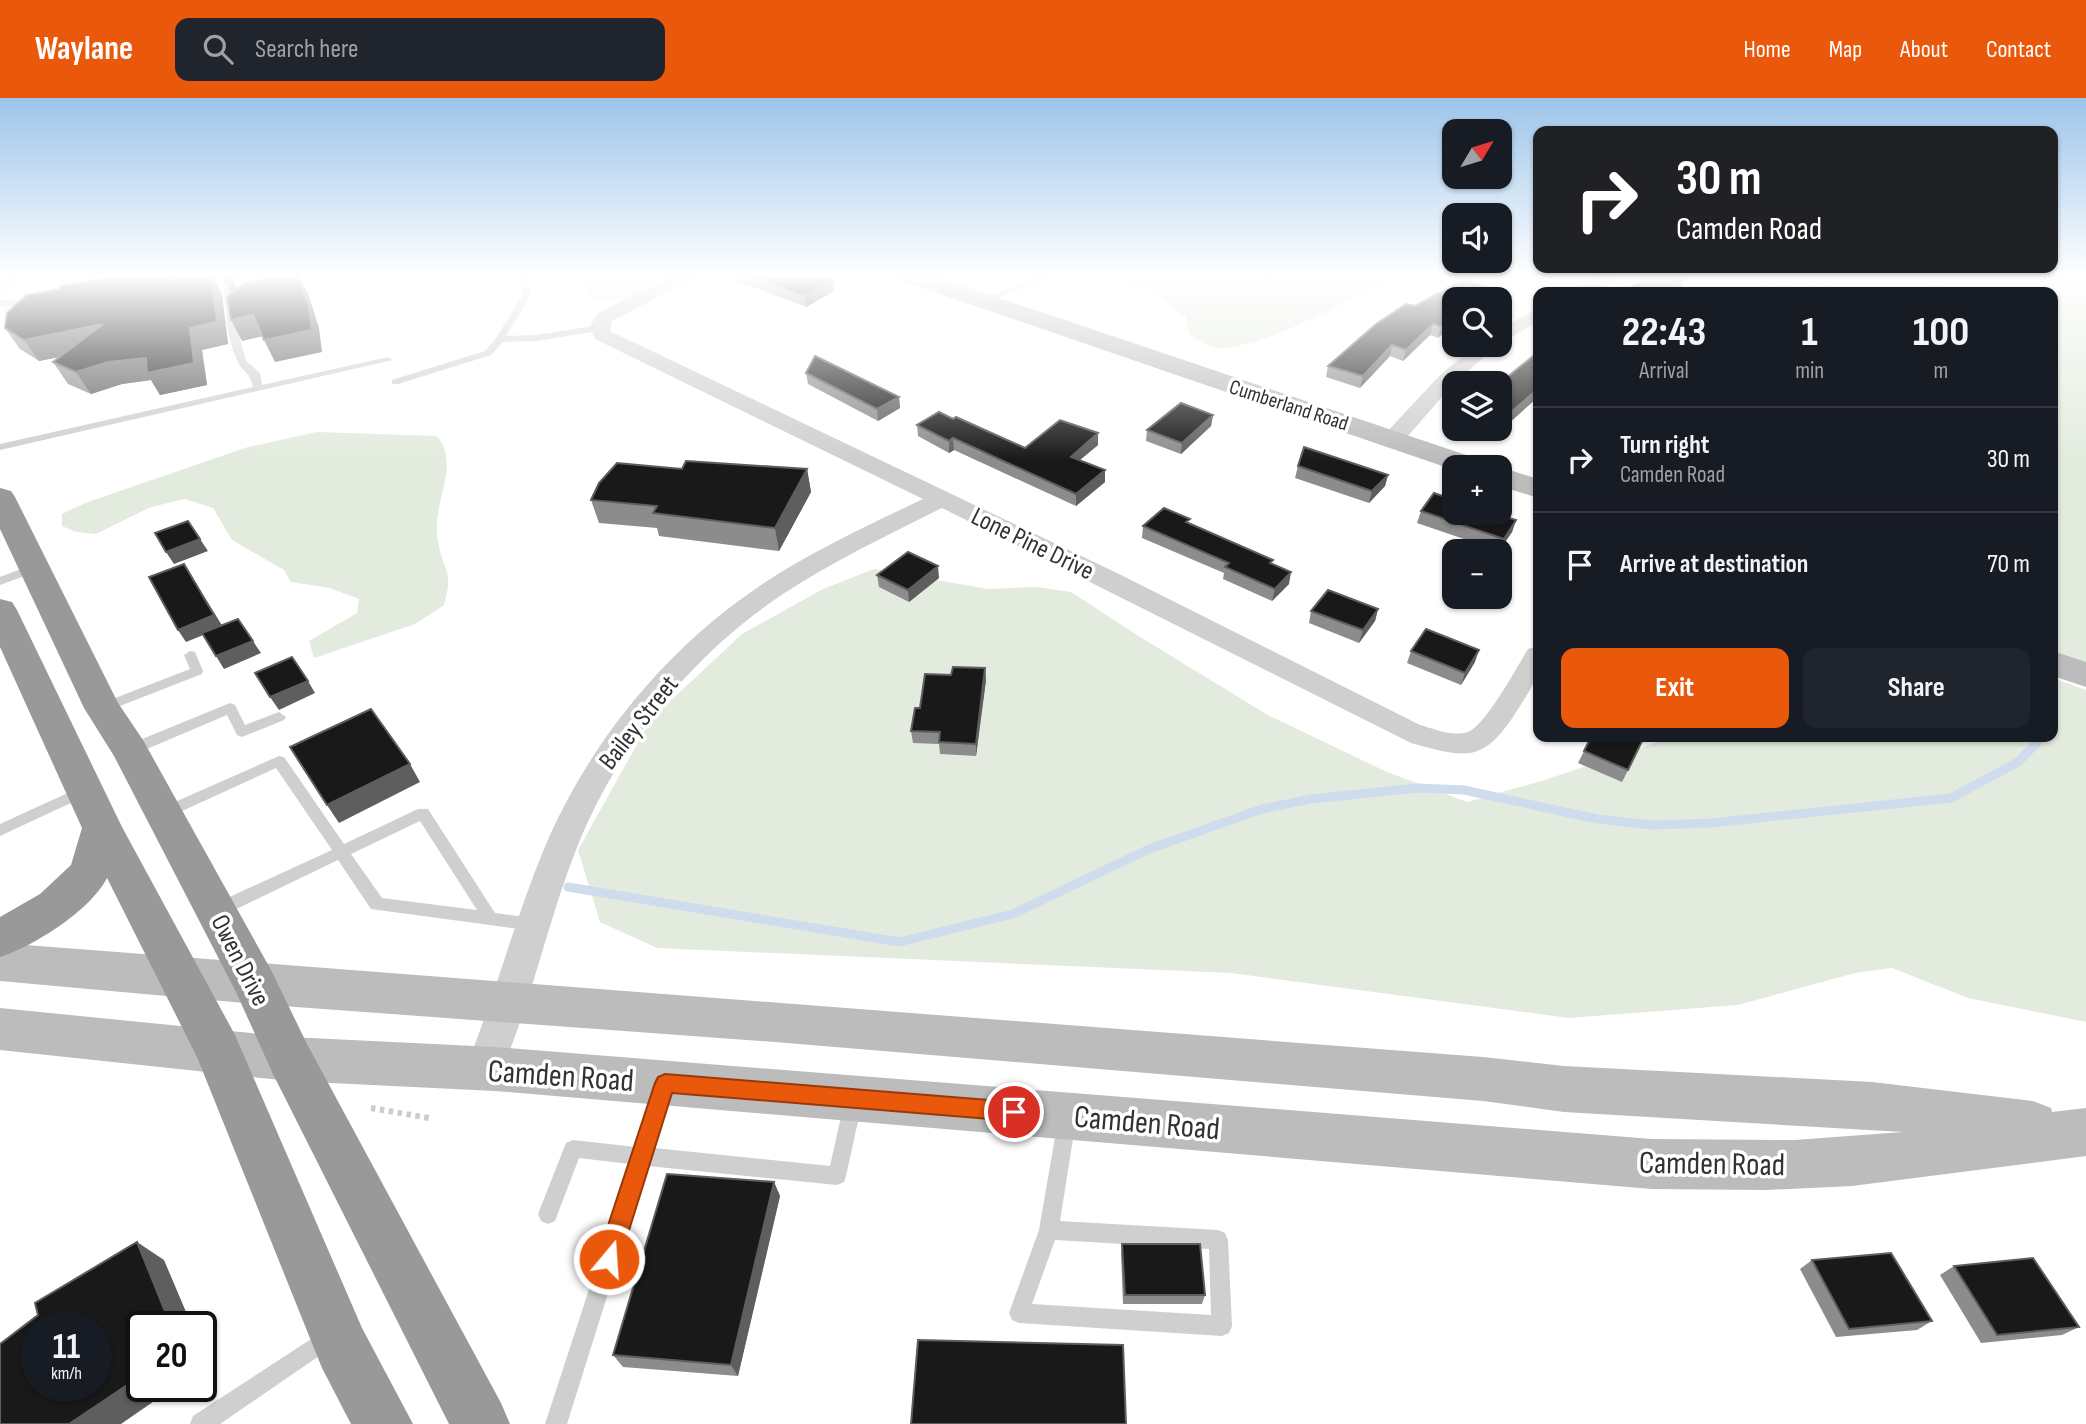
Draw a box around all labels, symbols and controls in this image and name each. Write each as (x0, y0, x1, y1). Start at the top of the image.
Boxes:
search box (175, 18, 665, 81)
text: Waylane (35, 29, 133, 69)
icon: search (199, 30, 237, 68)
text: Search here (255, 34, 358, 65)
text: Home (1743, 35, 1791, 64)
text: Map (1829, 35, 1862, 64)
text: About (1900, 35, 1948, 64)
text: Contact (1986, 35, 2051, 64)
north arrow (1442, 119, 1512, 189)
map controls (1442, 119, 1512, 609)
text: 30 m (1676, 150, 1761, 209)
icon: right (1561, 154, 1652, 245)
button: sound (1442, 203, 1512, 273)
text: Camden Road (1676, 210, 1822, 249)
button: search (1442, 287, 1512, 357)
text: 22:43 (1622, 307, 1706, 358)
text: 1 (1801, 307, 1818, 358)
text: 100 (1913, 307, 1969, 358)
text: Arrival (1639, 357, 1689, 385)
text: min (1795, 357, 1824, 385)
text: m (1934, 357, 1948, 385)
button: layers (1442, 371, 1512, 441)
street label: Cumberland Road (1226, 374, 1351, 436)
text: Turn right (1620, 430, 1709, 461)
icon: right (1561, 441, 1599, 479)
text: 30 m (1987, 444, 2030, 475)
button: + (1442, 455, 1512, 525)
text: Camden Road (1620, 461, 1725, 489)
street label: Lone Pine Drive (966, 501, 1099, 587)
button: − (1442, 539, 1512, 609)
icon: arrive (1561, 546, 1599, 584)
text: Arrive at destination (1620, 549, 1808, 580)
text: 70 m (1987, 549, 2030, 580)
button: Exit (1561, 648, 1789, 728)
button: Share (1803, 648, 2030, 728)
street label: Bailey Street (593, 670, 685, 776)
street label: Owen Drive (204, 910, 276, 1012)
street label: Camden Road (487, 1052, 635, 1101)
pin (984, 1082, 1044, 1142)
icon: arrive (995, 1093, 1033, 1131)
street label: Camden Road (1072, 1098, 1221, 1149)
street label: Camden Road (1639, 1144, 1785, 1185)
position arrow (572, 1222, 646, 1296)
speed limit sign: 20 (126, 1311, 217, 1402)
text: 11 (53, 1326, 80, 1369)
text: km/h (51, 1363, 82, 1384)

